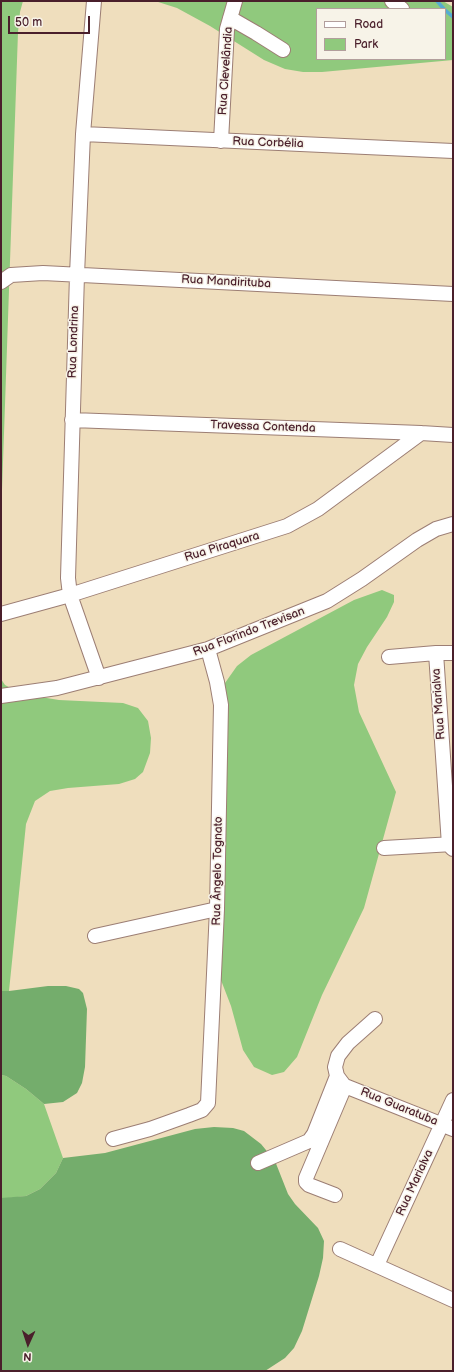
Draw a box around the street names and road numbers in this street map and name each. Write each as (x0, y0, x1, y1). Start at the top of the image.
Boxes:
street label: Rua Clevelândia (216, 26, 236, 116)
street label: Rua Corbélia (232, 135, 304, 151)
street label: Rua Mandirituba (181, 272, 271, 292)
street label: Rua Londrina (66, 305, 82, 379)
street label: Travessa Contenda (210, 418, 316, 436)
street label: Rua Piraquara (183, 529, 261, 565)
street label: Rua Florindo Trevisan (191, 604, 307, 660)
street label: Rua Marialva (429, 668, 449, 740)
street label: Rua Ângelo Tognato (210, 816, 226, 926)
street label: Rua Guaratuba (358, 1085, 440, 1129)
street label: Rua Marialva (393, 1148, 437, 1218)

